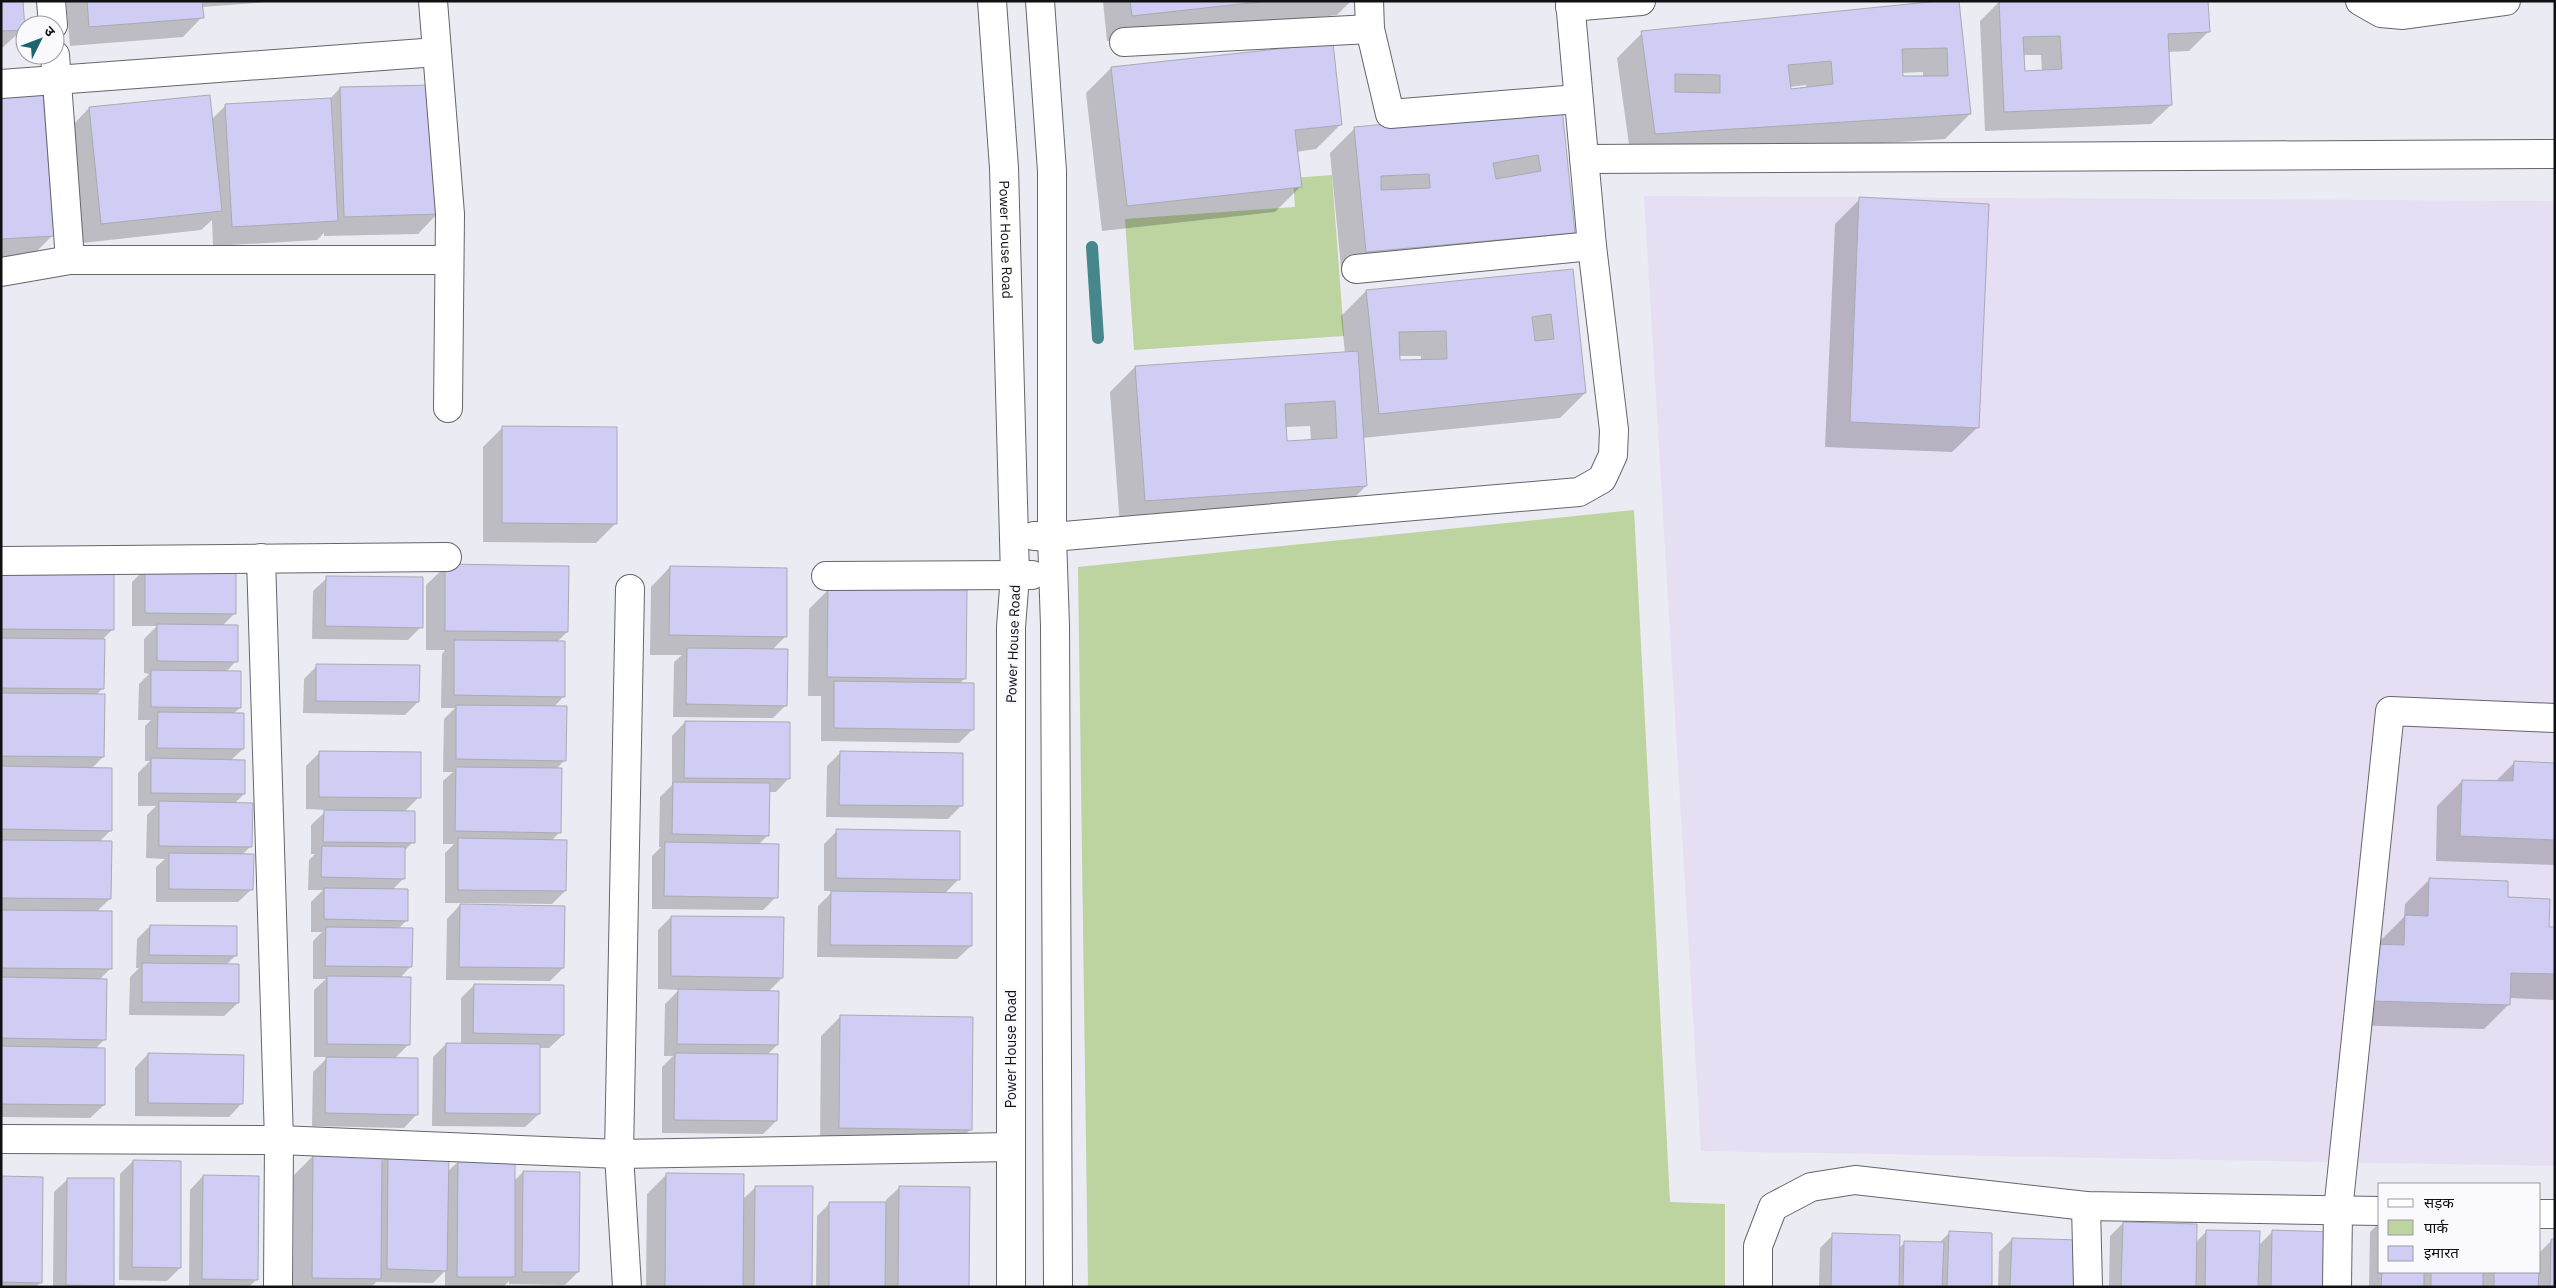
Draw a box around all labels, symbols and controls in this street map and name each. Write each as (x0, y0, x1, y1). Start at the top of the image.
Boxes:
north arrow (15, 15, 65, 65)
text: उ (40, 22, 60, 41)
street label: Power House Road (995, 180, 1017, 299)
street label: Power House Road (1002, 584, 1024, 704)
street label: Power House Road (1002, 990, 1020, 1108)
legend (2378, 1183, 2541, 1273)
text: सड़क (2424, 1193, 2454, 1212)
text: पार्क (2424, 1218, 2448, 1237)
text: इमारत (2424, 1243, 2459, 1262)

